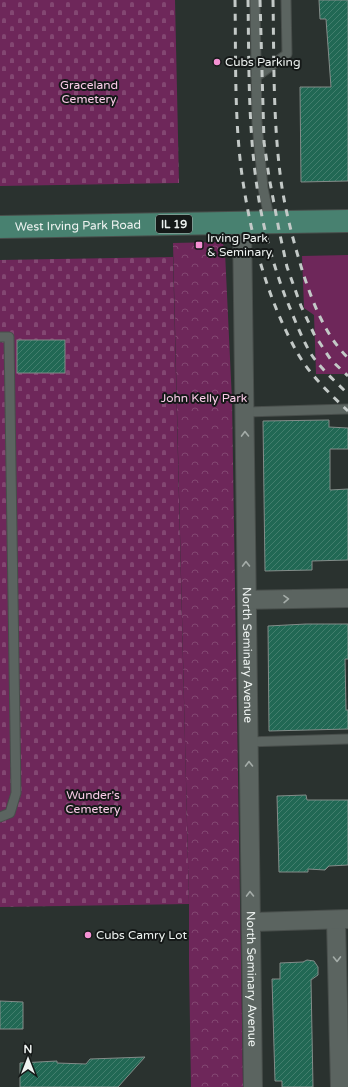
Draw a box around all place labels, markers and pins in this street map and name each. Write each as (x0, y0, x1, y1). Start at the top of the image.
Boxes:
place label: Cubs Parking (225, 55, 300, 69)
marker: Cubs Parking (212, 57, 222, 67)
place label: Irving Park & Seminary (207, 231, 273, 259)
marker: Irving Park & Seminary (194, 240, 204, 250)
place label: Cubs Camry Lot (96, 928, 187, 942)
marker: Cubs Camry Lot (83, 930, 93, 940)

